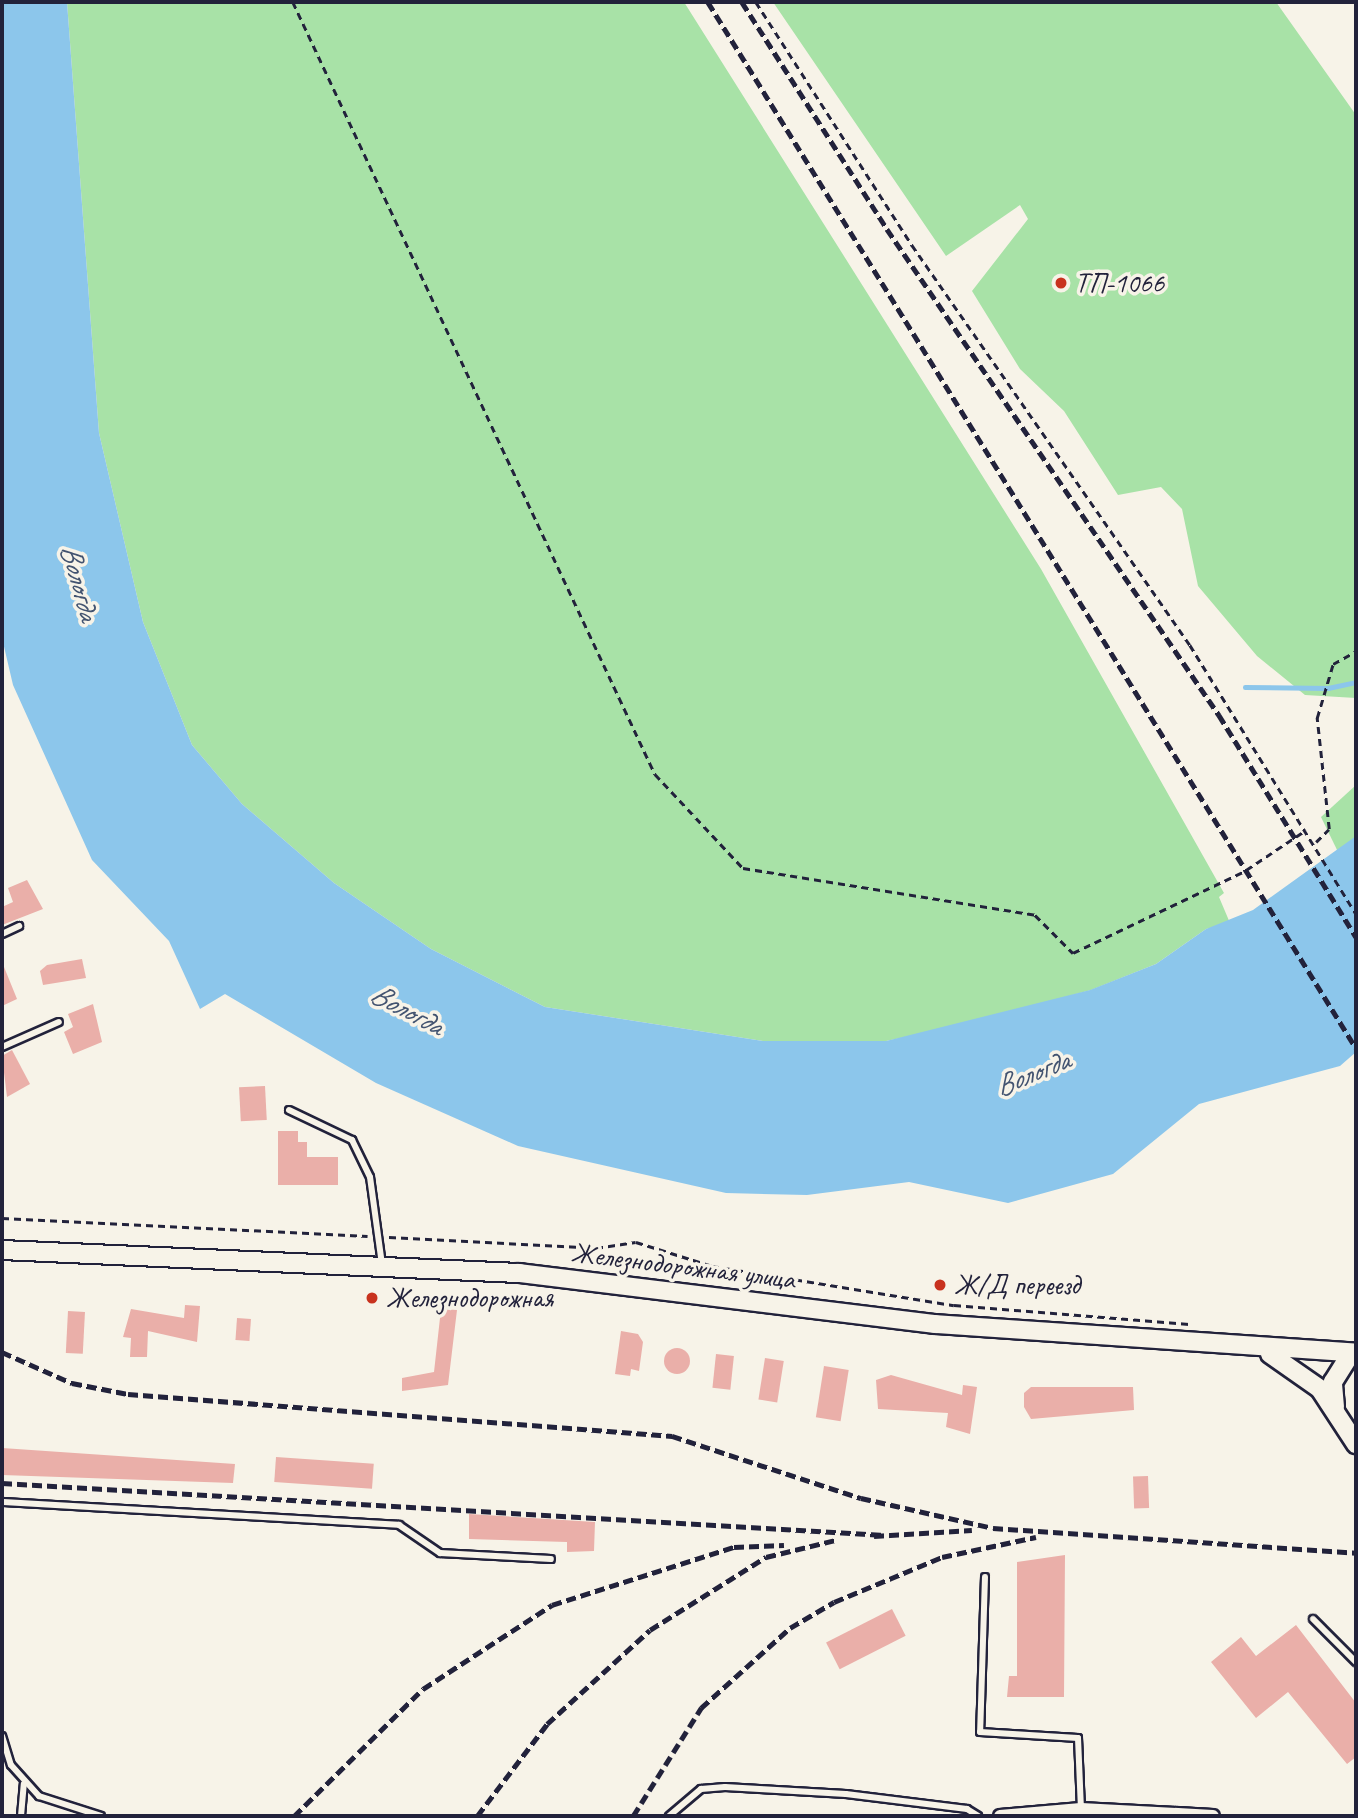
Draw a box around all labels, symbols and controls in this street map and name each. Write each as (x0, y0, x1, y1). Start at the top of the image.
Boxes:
place label: ТП-1066 (1075, 266, 1164, 300)
marker: ТП-1066 (1053, 275, 1069, 291)
water label: Вологда (53, 540, 107, 624)
water label: Вологда (364, 975, 450, 1043)
water label: Вологда (989, 1042, 1075, 1104)
street label: Железнодорожная улица (568, 1235, 798, 1297)
place label: Ж/Д переезд (954, 1268, 1080, 1302)
marker: Ж/Д переезд (932, 1277, 948, 1293)
place label: Железнодорожная (386, 1281, 553, 1315)
marker: Железнодорожная (364, 1290, 380, 1306)

